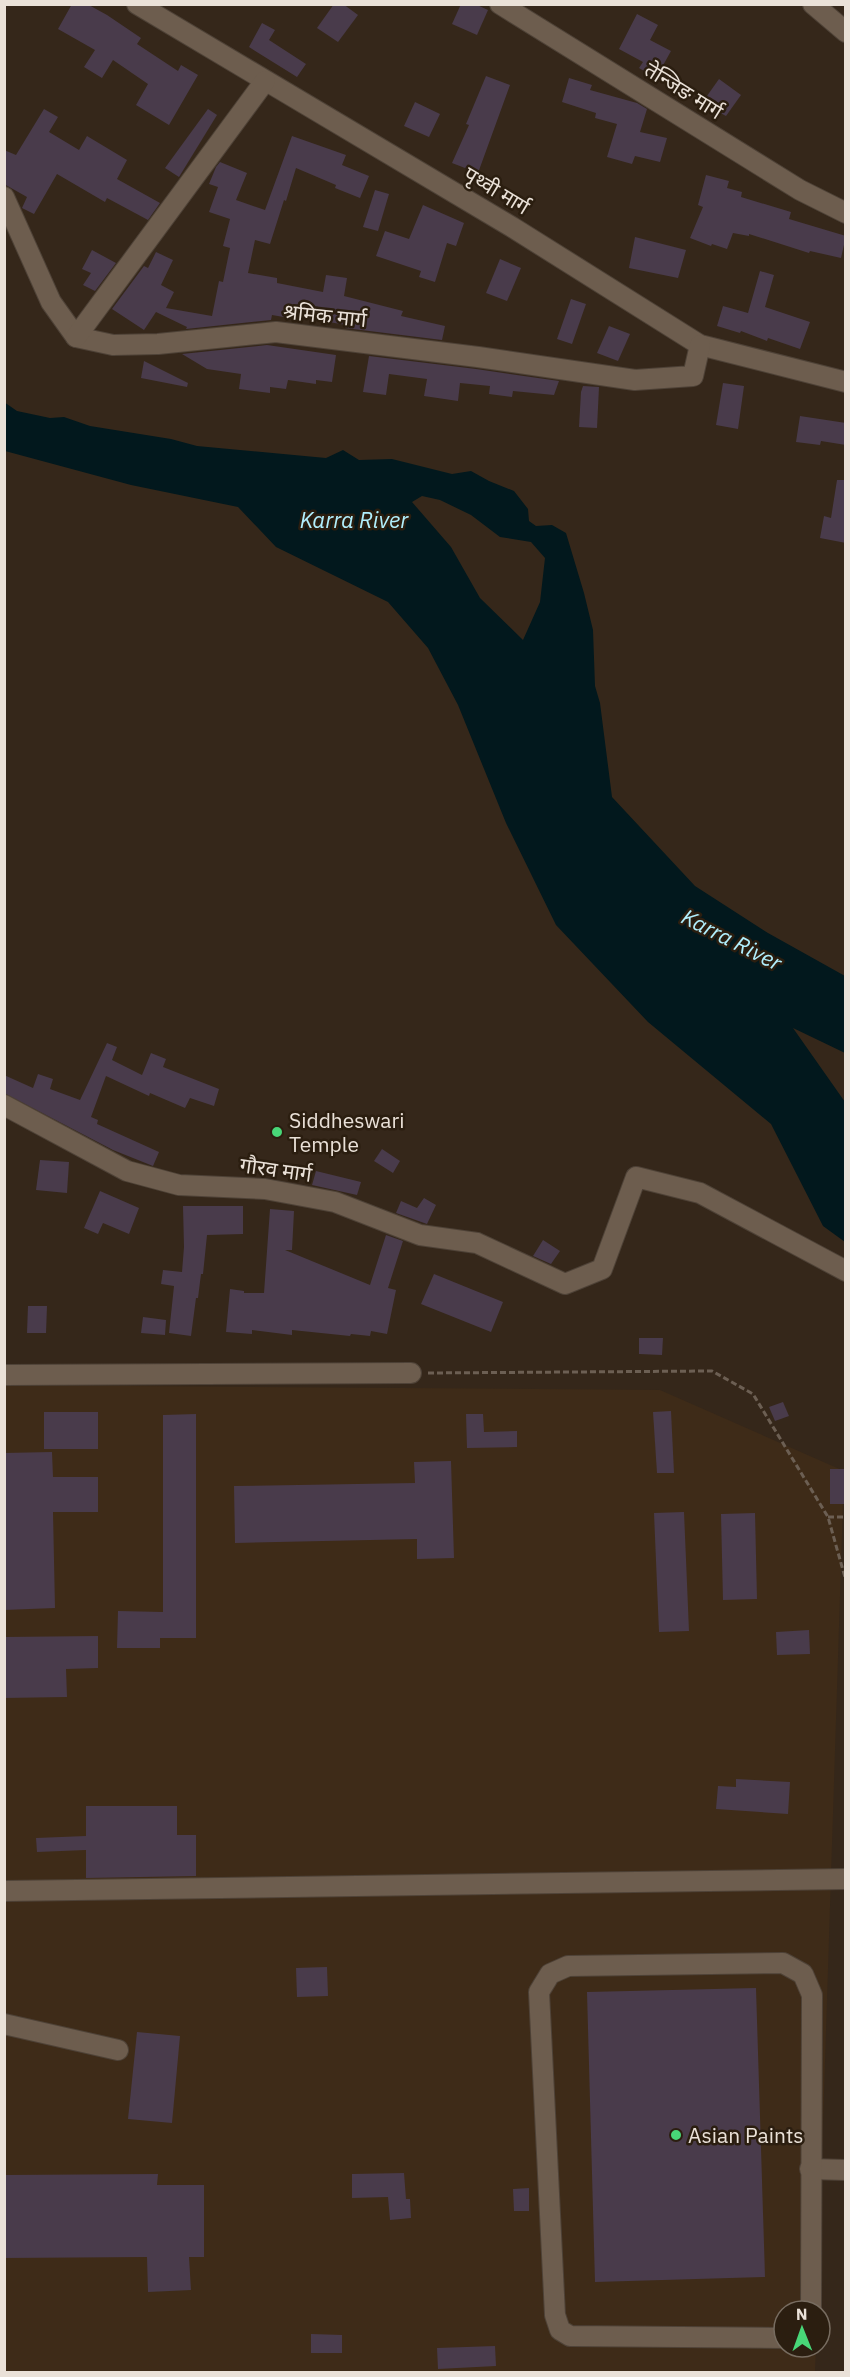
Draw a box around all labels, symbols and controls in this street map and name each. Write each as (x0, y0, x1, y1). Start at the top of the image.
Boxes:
street label: तेन्जिङ मार्ग (640, 55, 729, 126)
street label: पृथ्वी मार्ग (459, 159, 536, 221)
street label: श्रमिक मार्ग (282, 297, 369, 333)
water label: Karra River (300, 505, 409, 534)
water label: Karra River (677, 901, 788, 977)
place label: Siddheswari Temple (289, 1106, 404, 1158)
marker: Siddheswari Temple (270, 1125, 284, 1139)
street label: गौरव मार्ग (238, 1150, 315, 1188)
place label: Asian Paints (688, 2121, 804, 2149)
marker: Asian Paints (669, 2128, 683, 2142)
north arrow (772, 2299, 832, 2359)
text: N (796, 2304, 808, 2324)

